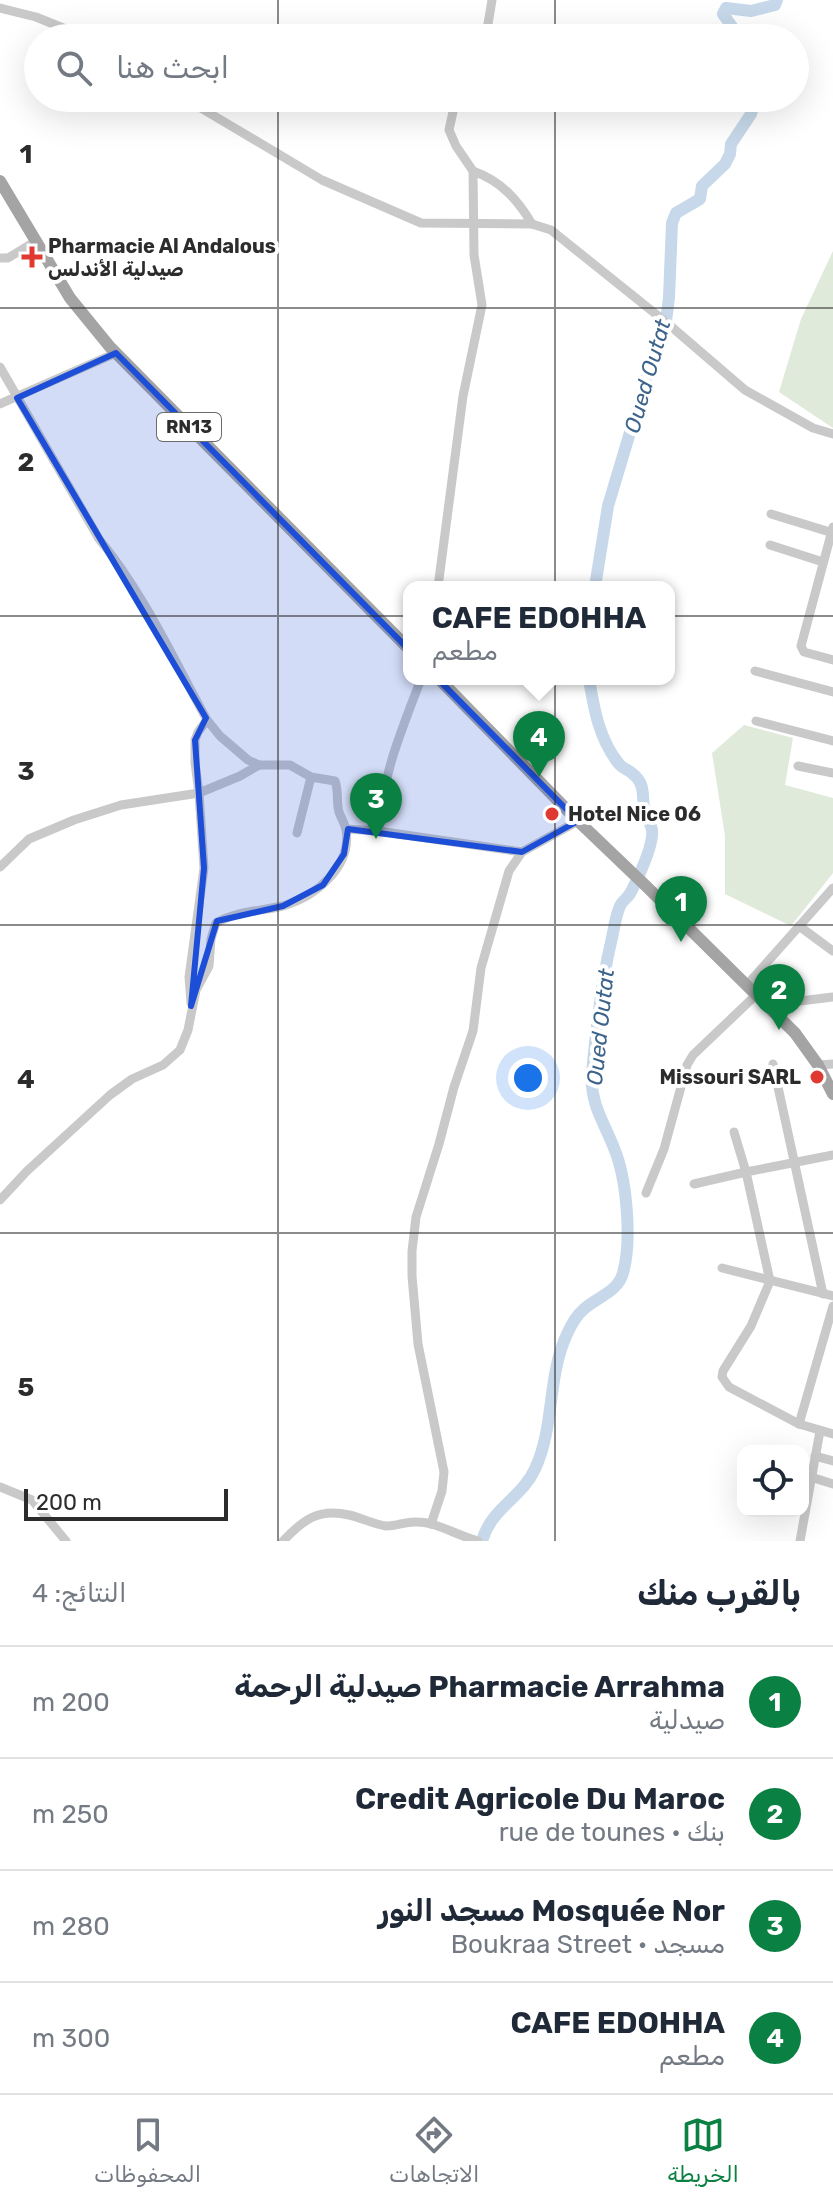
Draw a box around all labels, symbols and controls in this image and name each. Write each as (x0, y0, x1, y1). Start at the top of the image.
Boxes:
search box (24, 24, 809, 112)
icon: search (52, 46, 96, 90)
text: ابحث هنا (116, 50, 229, 86)
text: 1 (20, 139, 32, 170)
place label: Pharmacie Al Andalous صيدلية الأندلس (48, 234, 276, 281)
marker: Pharmacie Al Andalous صيدلية الأندلس (23, 248, 41, 266)
water label: Oued Outat (618, 316, 677, 436)
road number: RN13 (157, 413, 221, 441)
text: 2 (18, 447, 34, 478)
popup (403, 581, 675, 685)
text: CAFE EDOHHA (432, 600, 646, 636)
text: مطعم (432, 636, 498, 667)
pin: 4 (513, 711, 565, 777)
text: 3 (17, 756, 35, 787)
pin: 3 (350, 773, 402, 839)
place label: Hotel Nice 06 (568, 802, 701, 826)
marker: Hotel Nice 06 (543, 805, 561, 823)
pin: 1 (655, 876, 707, 942)
pin: 2 (753, 964, 805, 1030)
water label: Oued Outat (581, 967, 620, 1087)
your location (508, 1058, 548, 1098)
text: 4 (17, 1064, 35, 1095)
place label: Missouri SARL (659, 1065, 801, 1089)
marker: Missouri SARL (808, 1068, 826, 1086)
text: 5 (18, 1372, 34, 1403)
map controls (737, 1445, 809, 1517)
button: locate (737, 1445, 809, 1517)
scale bar (24, 1485, 228, 1521)
text: 200 m (36, 1489, 102, 1516)
text: بالقرب منك (637, 1573, 801, 1614)
text: النتائج: 4 (32, 1578, 127, 1609)
text: Pharmacie Arrahma صيدلية الرحمة (234, 1669, 725, 1705)
text: 200 m (32, 1687, 110, 1718)
text: 1 (769, 1687, 781, 1718)
text: صيدلية (649, 1705, 725, 1736)
text: Credit Agricole Du Maroc (355, 1781, 725, 1817)
text: 250 m (32, 1799, 109, 1830)
text: 2 (767, 1799, 783, 1830)
text: بنك · rue de tounes (499, 1817, 725, 1848)
text: Mosquée Nor مسجد النور (378, 1893, 725, 1929)
text: 280 m (32, 1911, 110, 1942)
text: 3 (766, 1911, 784, 1942)
text: مسجد · Boukraa Street (451, 1929, 725, 1960)
text: CAFE EDOHHA (510, 2005, 725, 2041)
text: 300 m (32, 2023, 110, 2054)
text: 4 (766, 2023, 784, 2054)
text: مطعم (659, 2041, 725, 2072)
tab: المحفوظات (94, 2113, 201, 2188)
tab: الاتجاهات (389, 2113, 479, 2188)
tab: الخريطة (667, 2113, 739, 2188)

